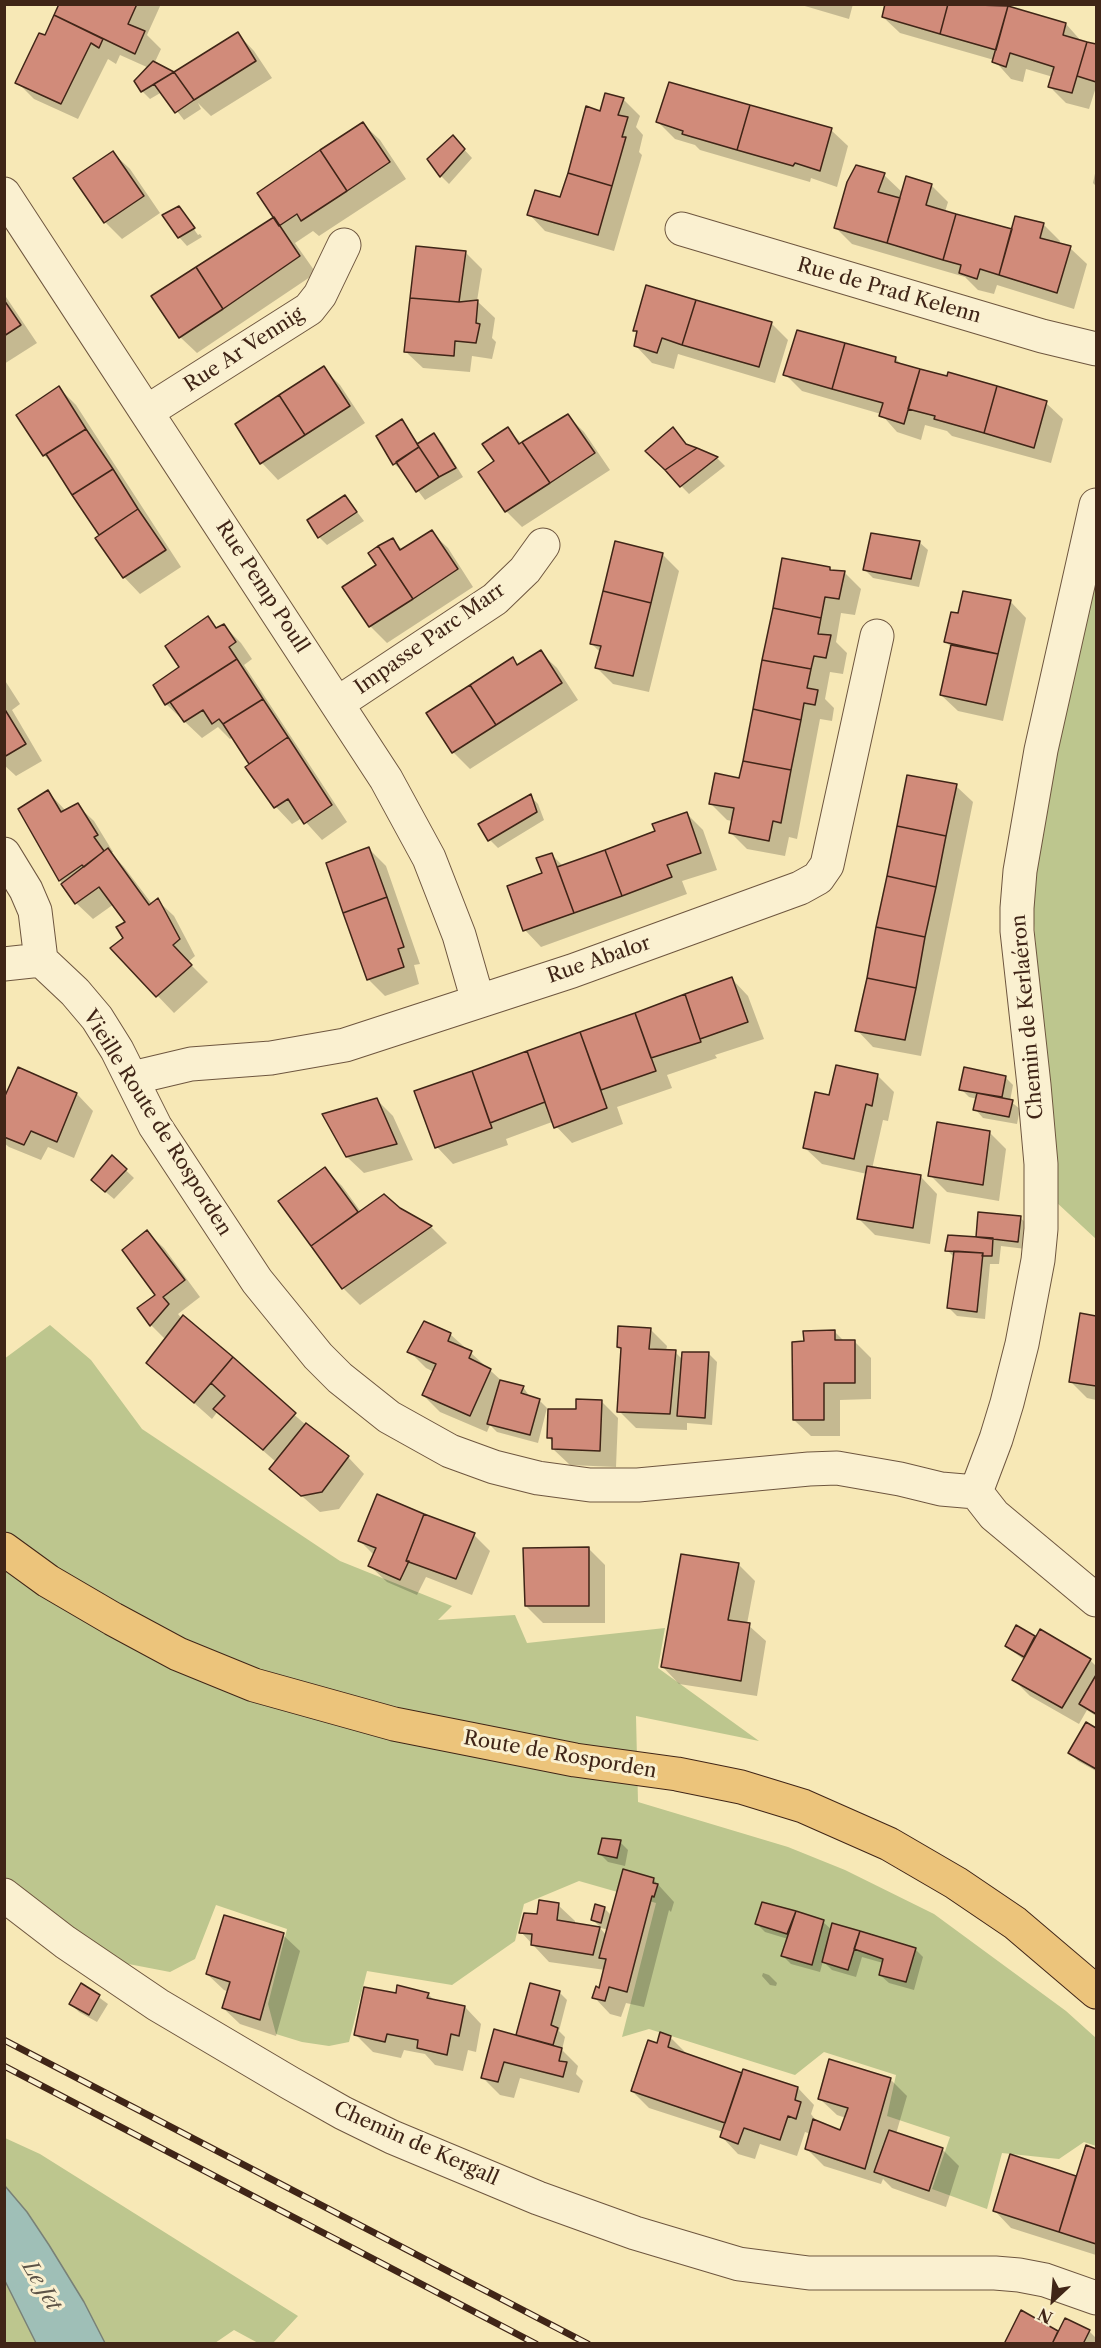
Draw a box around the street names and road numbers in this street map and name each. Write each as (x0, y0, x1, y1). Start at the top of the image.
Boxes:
street label: Rue de Prad Kelenn (794, 253, 984, 329)
street label: Rue Ar Vennig (180, 302, 308, 398)
street label: Rue Pemp Poull (210, 516, 314, 658)
street label: Impasse Parc Marr (350, 578, 510, 700)
street label: Chemin de Kerlaéron (1007, 913, 1049, 1121)
street label: Rue Abalor (544, 931, 654, 989)
street label: Vieille Route de Rosporden (77, 1006, 237, 1240)
street label: Route de Rosporden (462, 1726, 658, 1784)
street label: Chemin de Kergall (330, 2097, 502, 2191)

